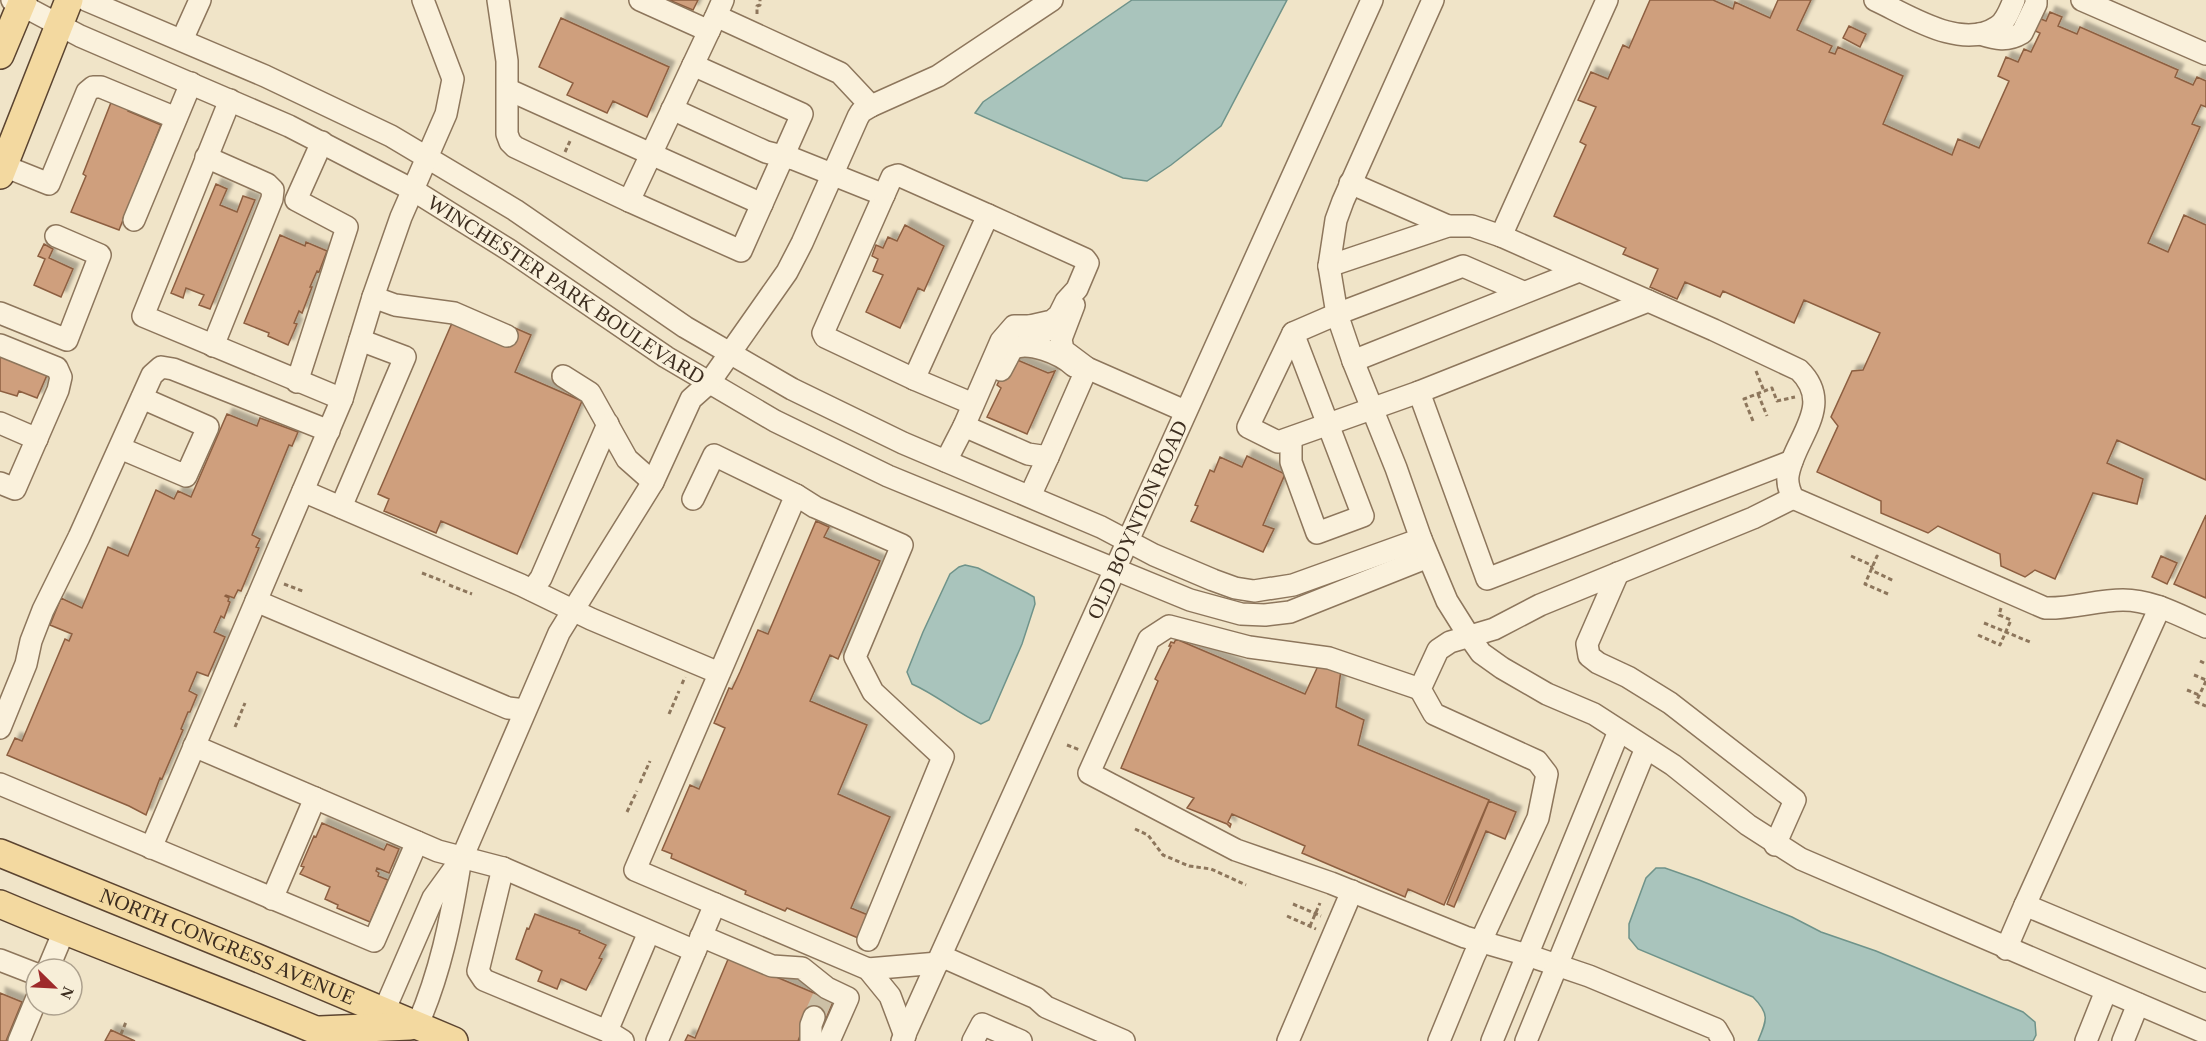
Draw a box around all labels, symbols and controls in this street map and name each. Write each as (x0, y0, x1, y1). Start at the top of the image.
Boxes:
street label: WINCHESTER PARK BOULEVARD (423, 190, 709, 389)
street label: OLD BOYNTON ROAD (1082, 417, 1193, 623)
street label: NORTH CONGRESS AVENUE (96, 883, 359, 1010)
north arrow (24, 957, 84, 1017)
text: N (57, 984, 77, 1002)

